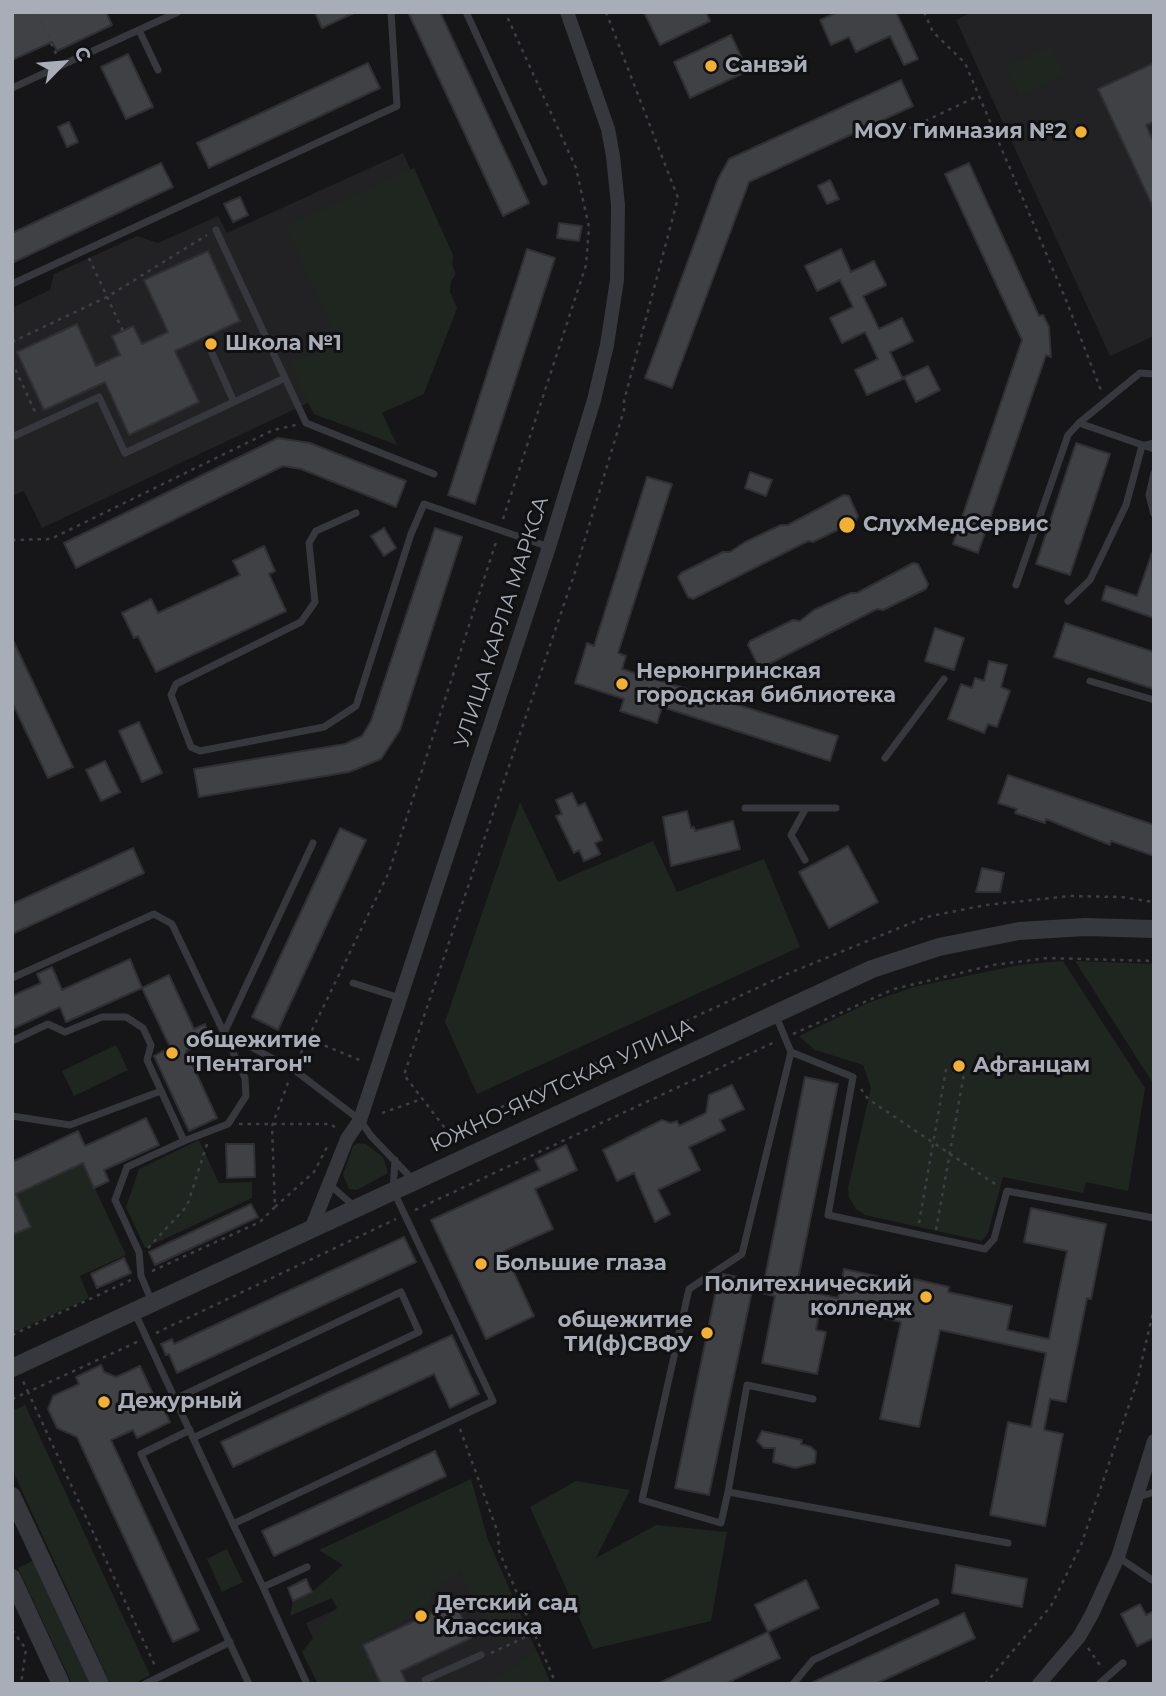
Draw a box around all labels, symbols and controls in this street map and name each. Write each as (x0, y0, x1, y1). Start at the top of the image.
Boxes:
north arrow (28, 28, 98, 98)
text: С (69, 43, 96, 65)
place label: Санвэй (725, 53, 808, 79)
marker: Санвэй (703, 58, 719, 74)
place label: МОУ Гимназия №2 (854, 119, 1067, 145)
marker: МОУ Гимназия №2 (1073, 124, 1089, 140)
place label: Школа №1 (225, 331, 342, 357)
marker: Школа №1 (203, 336, 219, 352)
street label: УЛИЦА КАРЛА МАРКСА (449, 493, 555, 751)
place label: СлухМедСервис (863, 512, 1048, 538)
marker: СлухМедСервис (837, 515, 857, 535)
place label: Нерюнгринская городская библиотека (636, 659, 896, 709)
marker: Нерюнгринская городская библиотека (614, 676, 630, 692)
street label: ЮЖНО-ЯКУТСКАЯ УЛИЦА (426, 1014, 698, 1158)
place label: общежитие "Пентагон" (186, 1028, 321, 1078)
marker: общежитие "Пентагон" (164, 1045, 180, 1061)
place label: Афганцам (973, 1053, 1090, 1079)
marker: Афганцам (951, 1058, 967, 1074)
place label: Большие глаза (495, 1251, 667, 1277)
marker: Большие глаза (473, 1256, 489, 1272)
place label: Политехнический колледж (704, 1272, 912, 1322)
marker: Политехнический колледж (918, 1289, 934, 1305)
place label: общежитие ТИ(ф)СВФУ (558, 1308, 693, 1358)
marker: общежитие ТИ(ф)СВФУ (699, 1325, 715, 1341)
place label: Дежурный (118, 1389, 242, 1415)
marker: Дежурный (96, 1394, 112, 1410)
place label: Детский сад Классика (435, 1591, 578, 1641)
marker: Детский сад Классика (413, 1608, 429, 1624)

